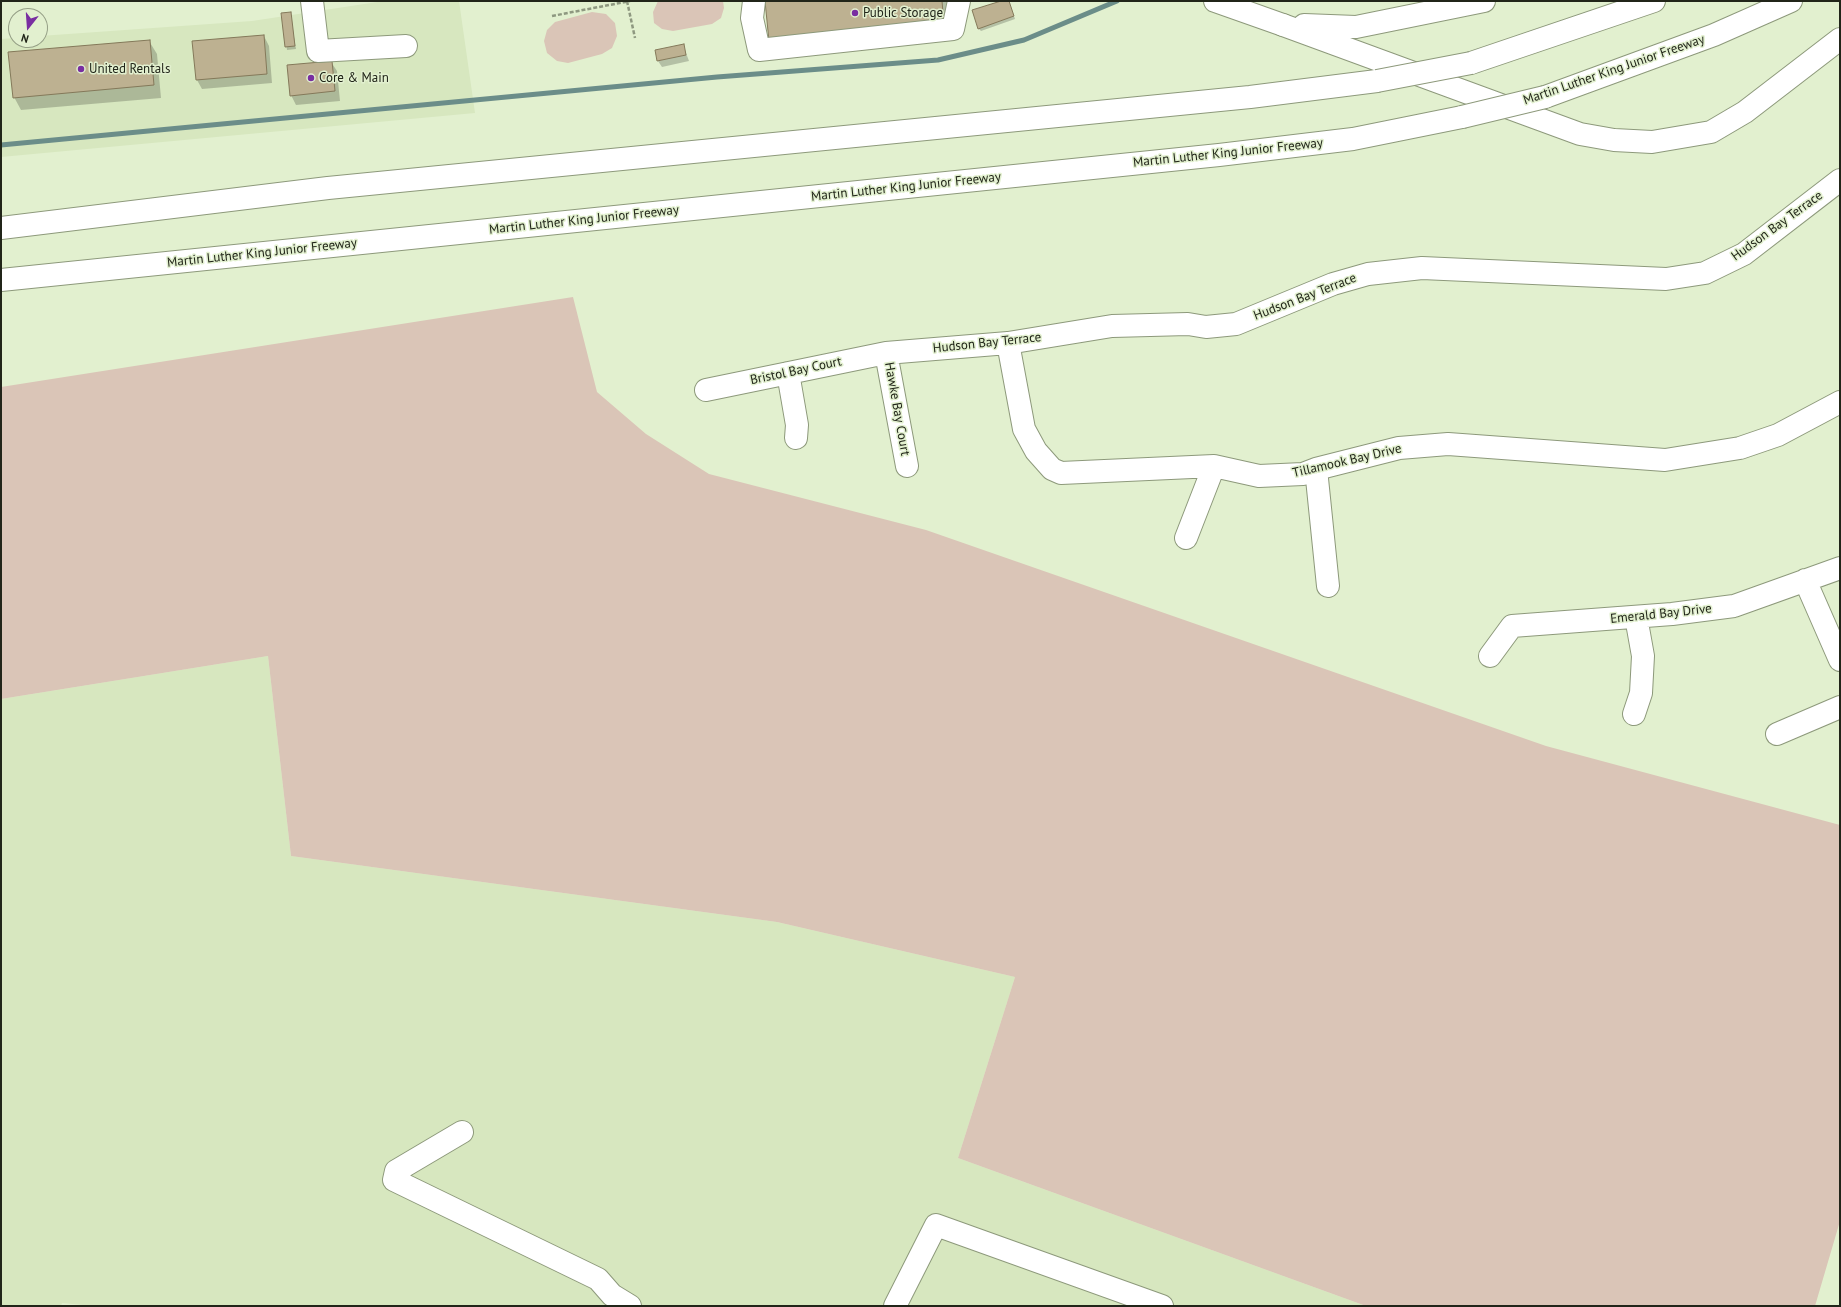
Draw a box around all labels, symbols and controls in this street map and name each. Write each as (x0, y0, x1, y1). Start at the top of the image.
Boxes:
place label: Public Storage (863, 5, 943, 21)
north arrow (8, 8, 48, 48)
marker: Public Storage (850, 8, 860, 18)
text: N (19, 31, 30, 46)
street label: Martin Luther King Junior Freeway (1521, 32, 1707, 108)
place label: United Rentals (89, 61, 170, 77)
marker: United Rentals (76, 64, 86, 74)
place label: Core & Main (319, 70, 389, 86)
marker: Core & Main (306, 73, 316, 83)
street label: Martin Luther King Junior Freeway (1132, 135, 1324, 171)
street label: Martin Luther King Junior Freeway (810, 169, 1002, 205)
street label: Hudson Bay Terrace (1728, 188, 1826, 264)
street label: Martin Luther King Junior Freeway (488, 202, 680, 238)
street label: Martin Luther King Junior Freeway (166, 235, 358, 271)
street label: Hudson Bay Terrace (1251, 270, 1359, 324)
street label: Hudson Bay Terrace (932, 330, 1042, 356)
street label: Bristol Bay Court (749, 354, 843, 388)
street label: Hawke Bay Court (881, 361, 913, 457)
street label: Tillamook Bay Drive (1291, 441, 1403, 481)
street label: Emerald Bay Drive (1609, 601, 1713, 627)

